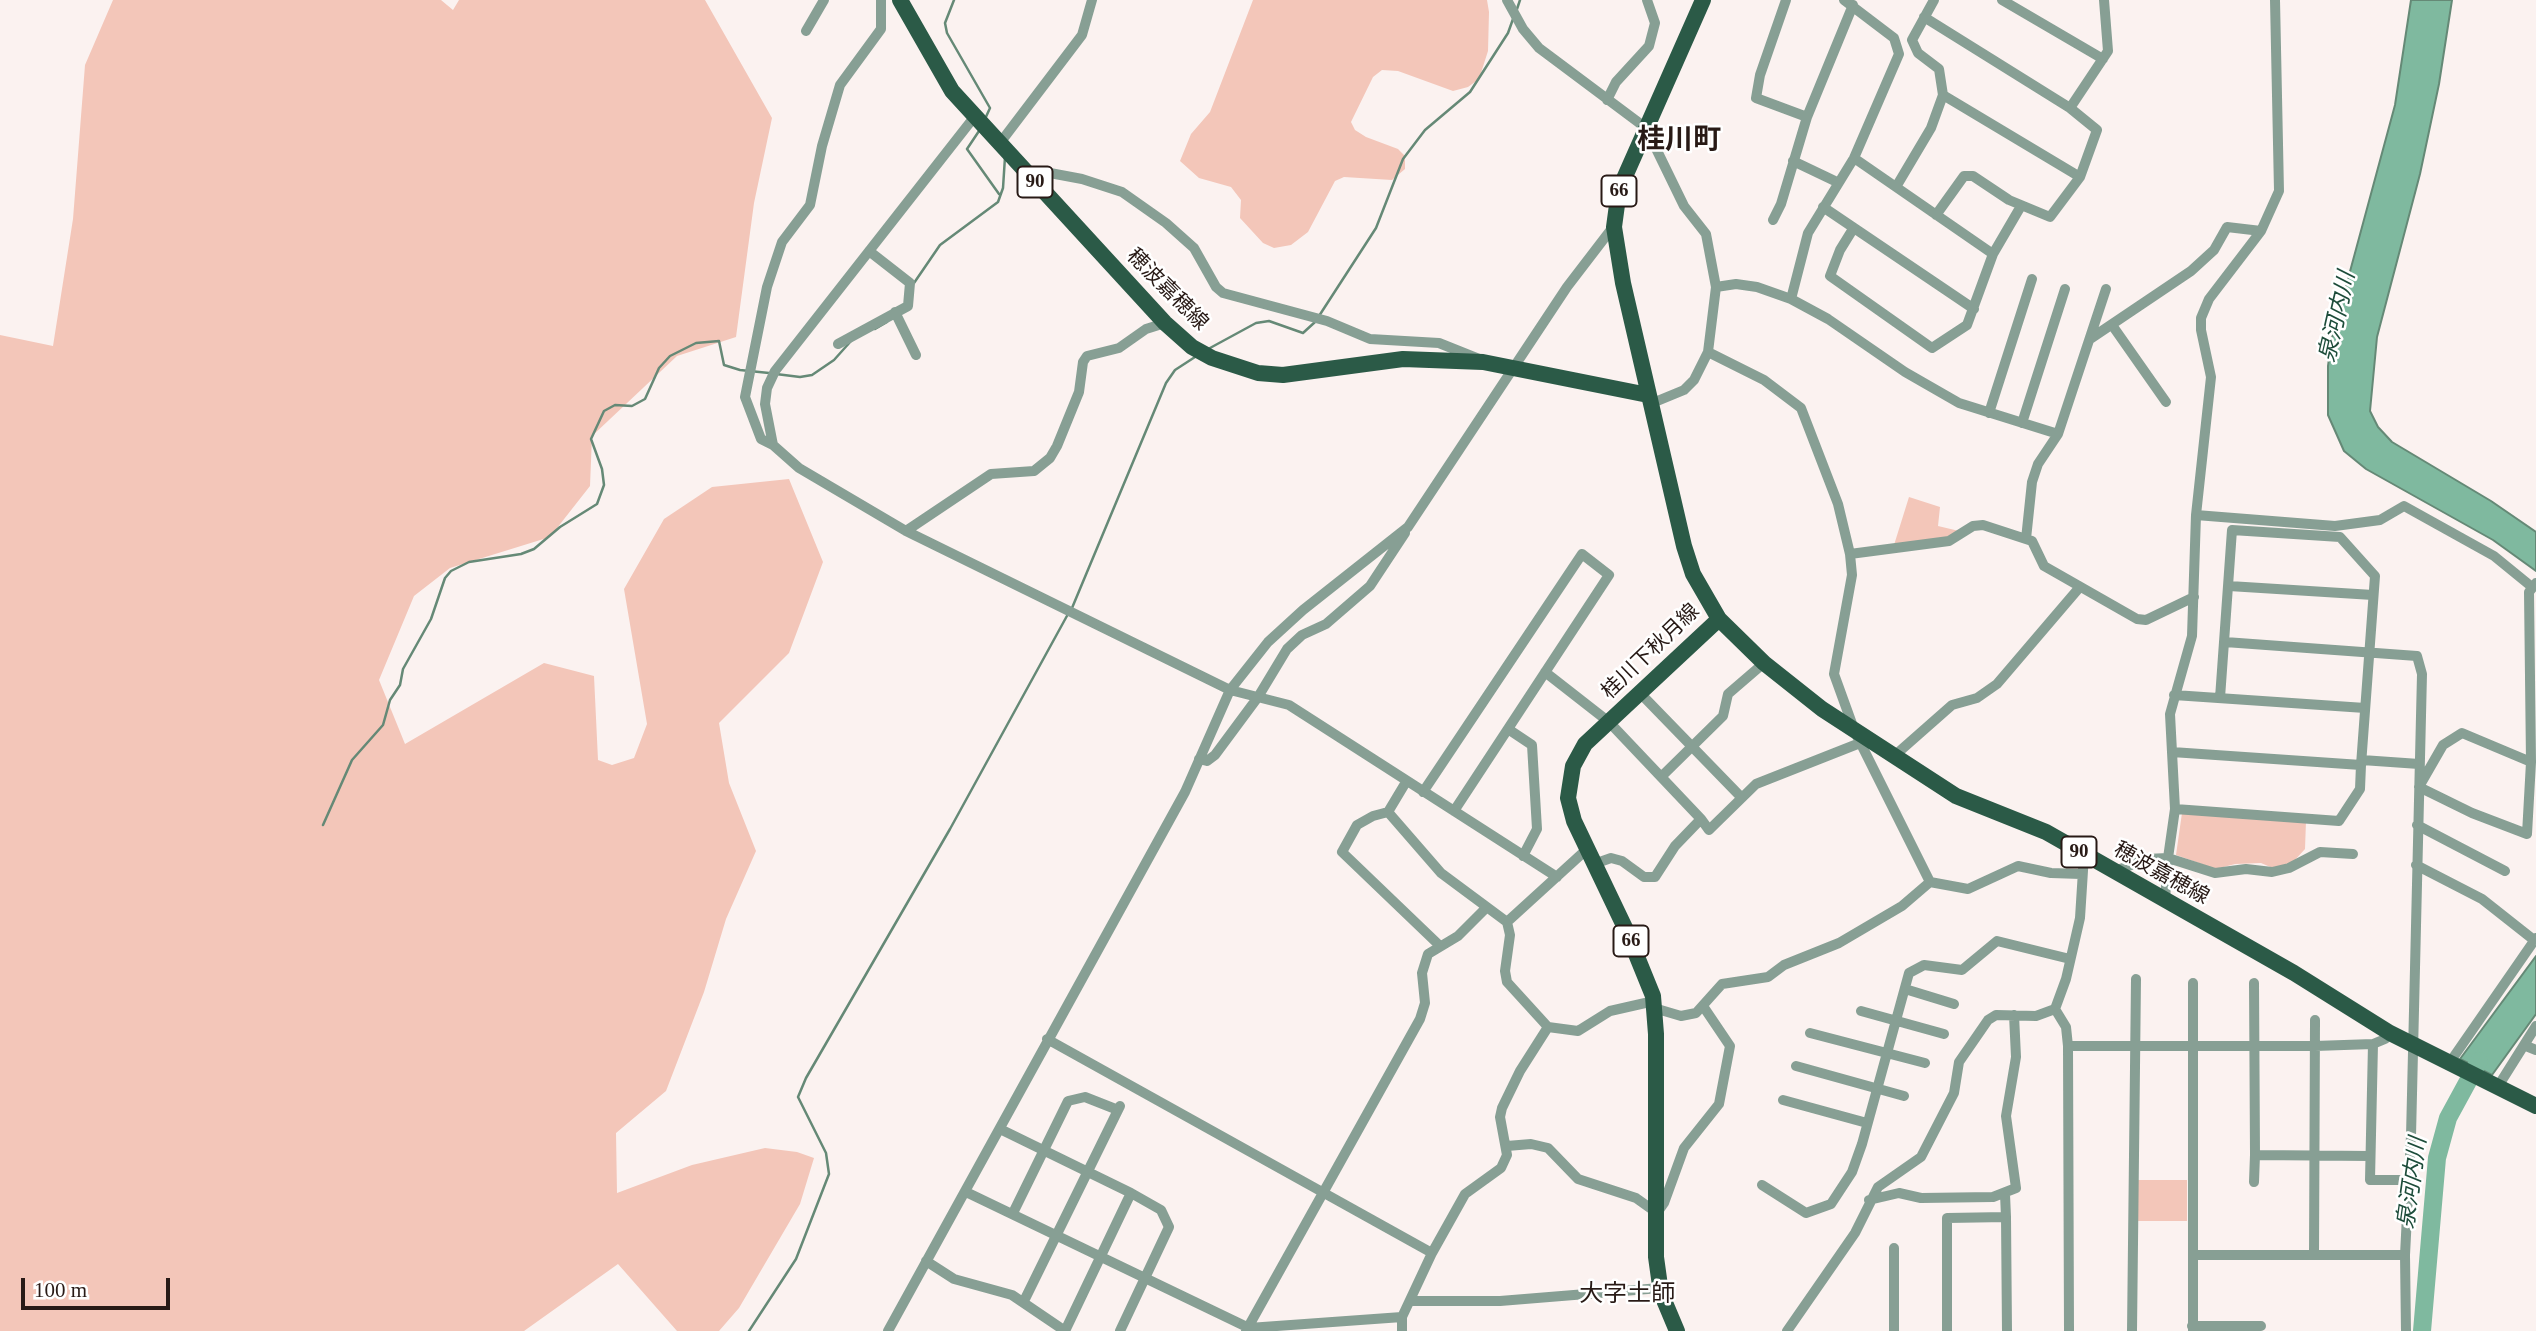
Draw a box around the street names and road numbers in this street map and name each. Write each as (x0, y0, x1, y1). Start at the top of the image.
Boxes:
road number: 90 (1018, 166, 1052, 198)
road number: 66 (1602, 176, 1636, 206)
street label: 穂波嘉穂線 (1121, 244, 1213, 336)
street label: 桂川下秋月線 (1597, 599, 1705, 705)
road number: 90 (2062, 836, 2096, 867)
street label: 穂波嘉穂線 (2109, 838, 2213, 910)
road number: 66 (1614, 925, 1648, 956)

